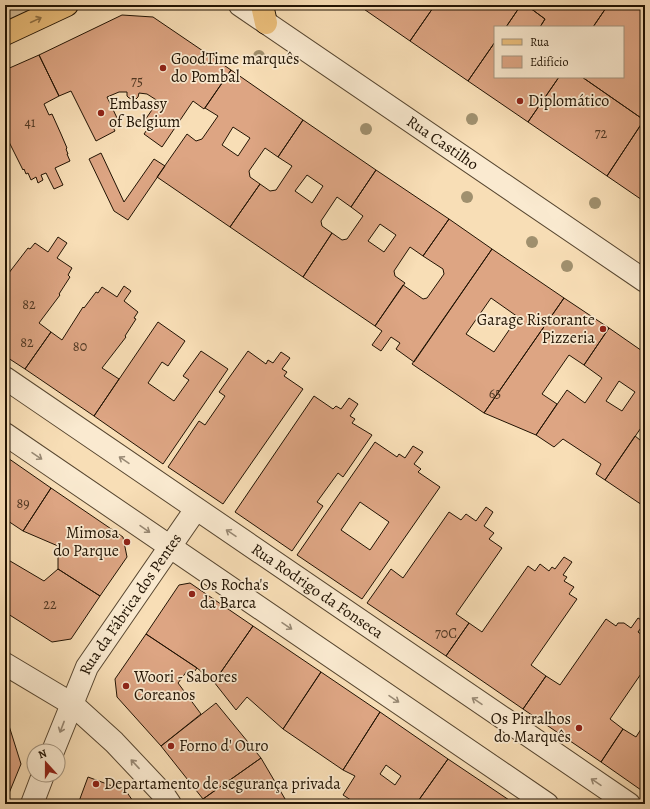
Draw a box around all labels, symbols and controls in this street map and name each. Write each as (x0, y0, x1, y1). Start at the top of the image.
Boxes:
one-way arrow (30, 16, 42, 23)
legend (494, 26, 624, 78)
text: Rua (530, 34, 549, 50)
place label: GoodTime marquês do Pombal (171, 48, 300, 88)
text: Edifício (530, 54, 568, 70)
marker: GoodTime marquês do Pombal (158, 63, 168, 73)
house number: 75 (131, 72, 143, 91)
place label: Diplomático (528, 90, 609, 112)
place label: Embassy of Belgium (109, 93, 180, 133)
marker: Diplomático (515, 96, 525, 106)
marker: Embassy of Belgium (96, 108, 106, 118)
street label: Rua Castilho (402, 111, 483, 175)
house number: 41 (24, 113, 36, 132)
house number: 72 (595, 124, 608, 143)
house number: 82 (22, 295, 36, 314)
place label: Garage Ristorante Pizzeria (477, 309, 596, 349)
marker: Garage Ristorante Pizzeria (598, 324, 608, 334)
house number: 82 (20, 333, 34, 352)
house number: 80 (73, 337, 87, 356)
house number: 65 (489, 384, 501, 403)
one-way arrow (31, 452, 42, 460)
one-way arrow (119, 456, 130, 464)
house number: 89 (16, 494, 30, 513)
place label: Mimosa do Parque (53, 522, 120, 562)
one-way arrow (139, 525, 150, 533)
street label: Rua da Fábrica dos Pentes (74, 529, 187, 678)
one-way arrow (226, 529, 237, 537)
marker: Mimosa do Parque (122, 537, 132, 547)
street label: Rua Rodrigo da Fonseca (247, 538, 388, 644)
place label: Os Rocha's da Barca (200, 574, 269, 614)
marker: Os Rocha's da Barca (187, 589, 197, 599)
house number: 22 (43, 595, 57, 614)
one-way arrow (281, 622, 292, 630)
house number: 70C (435, 624, 457, 643)
place label: Woori - Sabores Coreanos (133, 666, 237, 706)
marker: Woori - Sabores Coreanos (121, 681, 131, 691)
one-way arrow (388, 695, 399, 703)
one-way arrow (472, 697, 483, 705)
place label: Os Pirralhos do Marquês (491, 708, 571, 748)
one-way arrow (58, 721, 66, 733)
marker: Os Pirralhos do Marquês (574, 723, 584, 733)
place label: Forno d' Ouro (179, 735, 268, 757)
marker: Forno d' Ouro (166, 741, 176, 751)
north arrow (26, 743, 66, 783)
text: N (36, 746, 49, 763)
one-way arrow (130, 759, 140, 769)
place label: Departamento de segurança privada (104, 773, 341, 795)
one-way arrow (591, 778, 602, 786)
marker: Departamento de segurança privada (91, 779, 101, 789)

